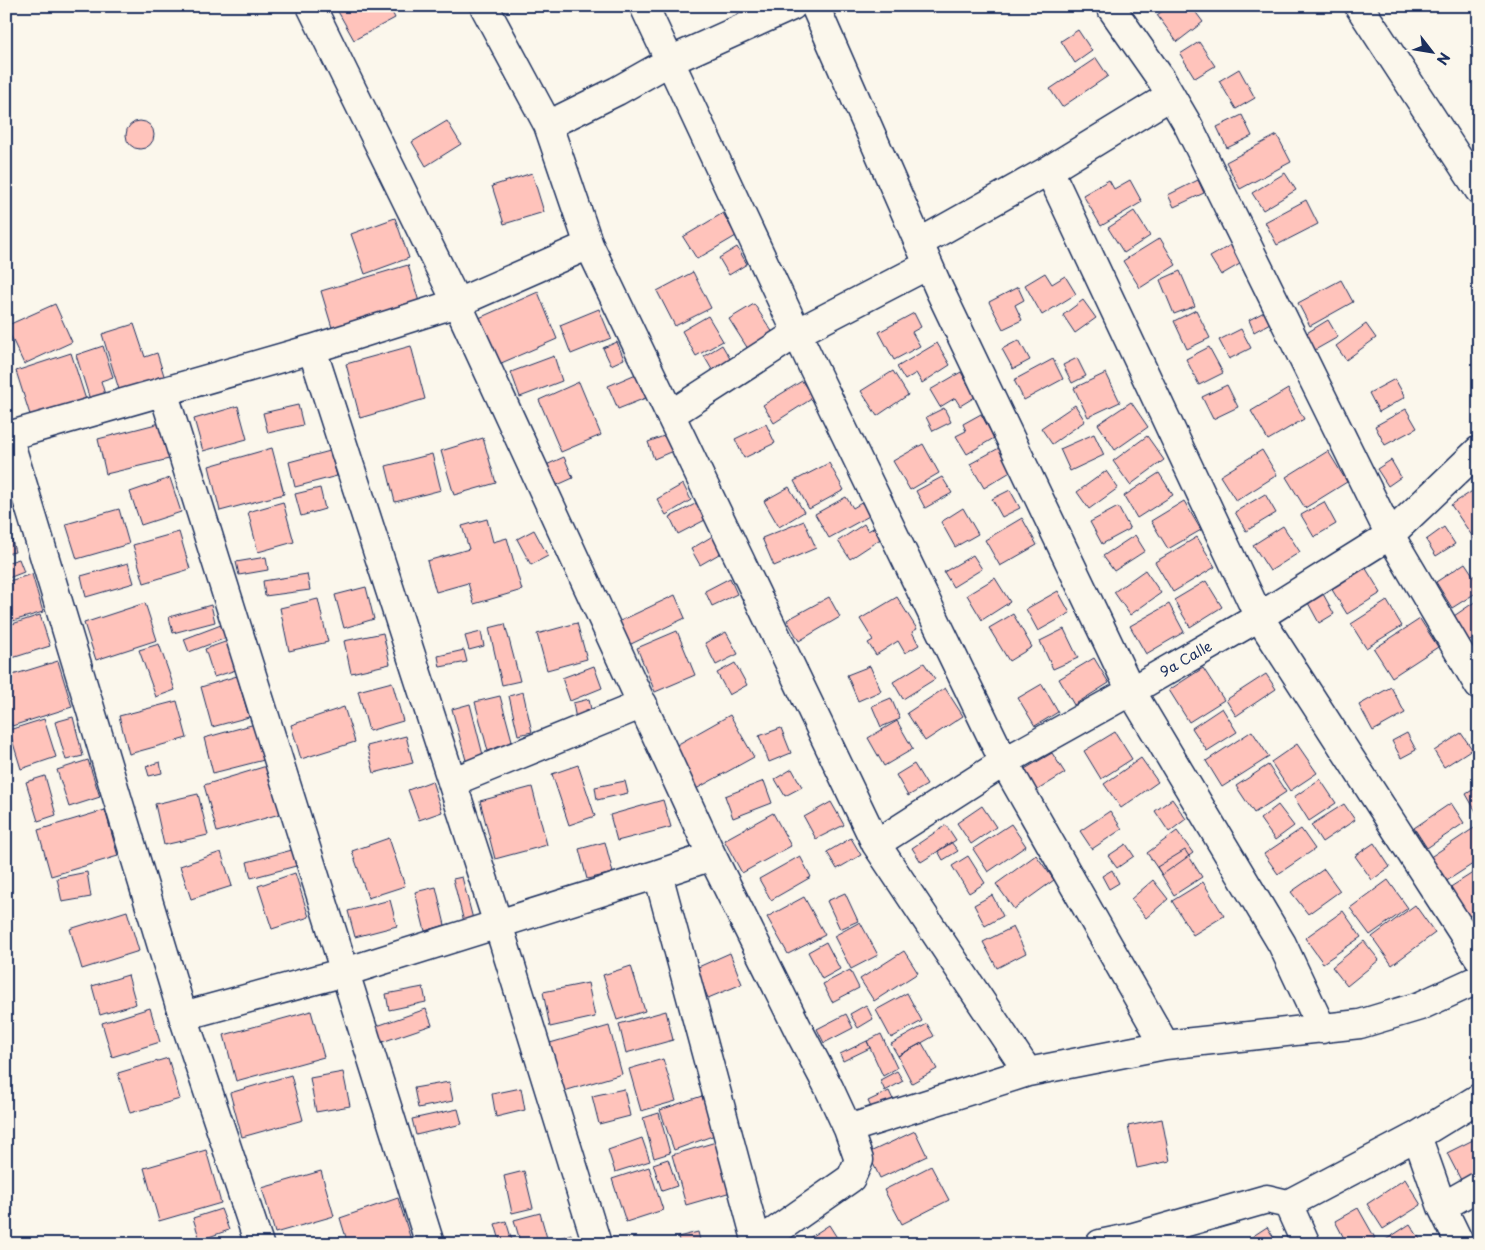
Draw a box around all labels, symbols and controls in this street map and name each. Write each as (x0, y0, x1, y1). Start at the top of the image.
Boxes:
north arrow (1408, 28, 1458, 78)
text: N (1432, 49, 1455, 69)
street label: 9a Calle (1156, 635, 1216, 682)

